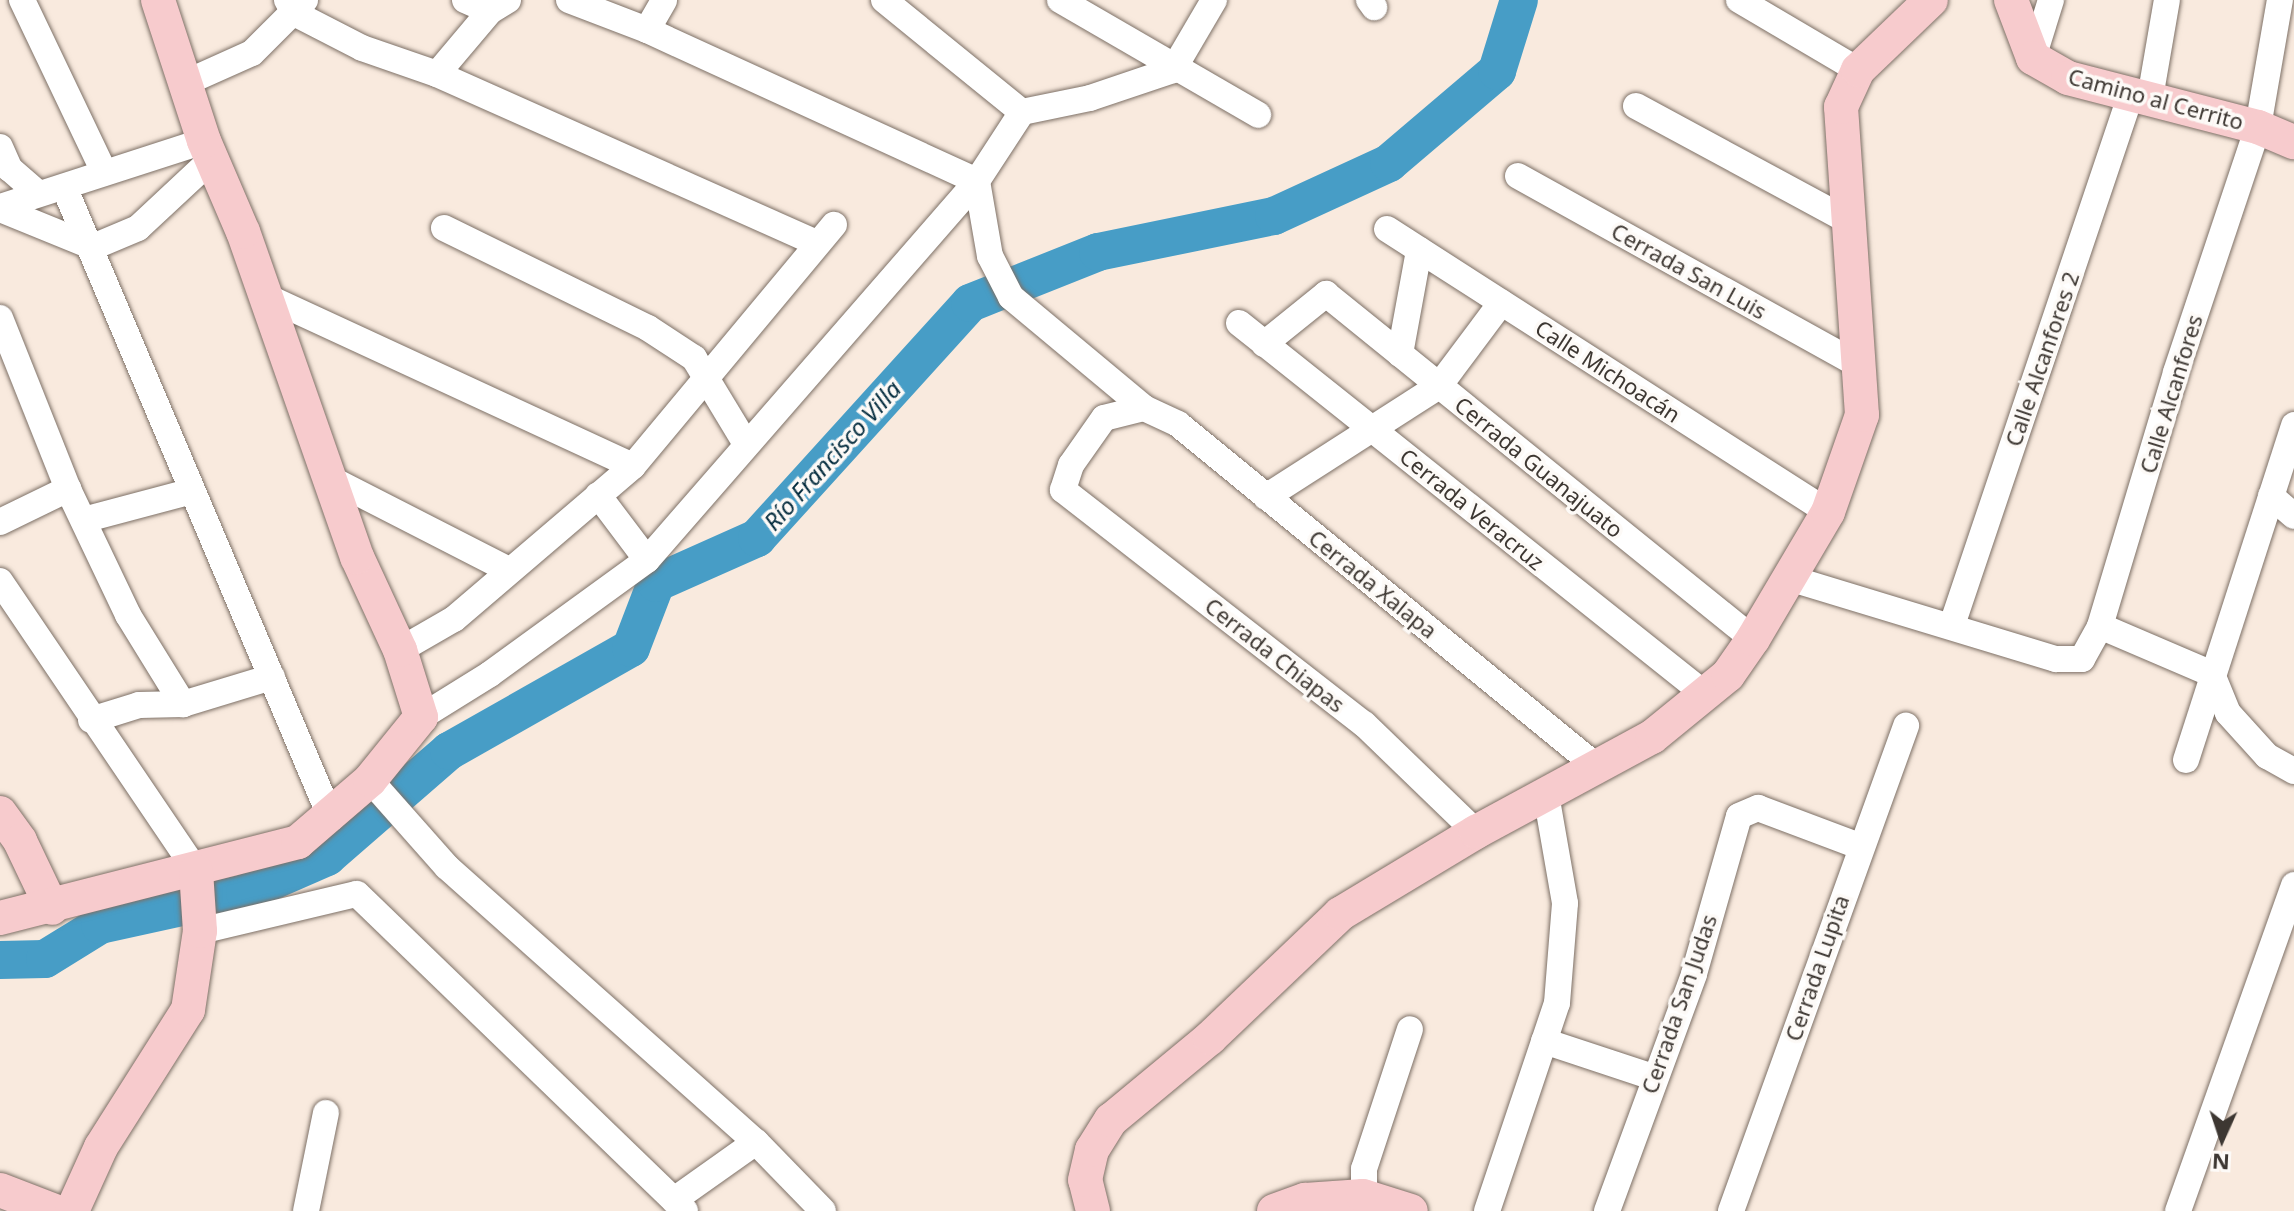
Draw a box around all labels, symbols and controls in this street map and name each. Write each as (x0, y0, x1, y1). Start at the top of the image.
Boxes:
street label: Camino al Cerrito (2066, 63, 2246, 135)
street label: Cerrada San Luis (1607, 218, 1771, 324)
street label: Calle Alcanfores 2 (2000, 268, 2084, 450)
street label: Calle Alcanfores (2134, 312, 2208, 476)
street label: Calle Michoacán (1531, 314, 1685, 428)
water label: Río Francisco Villa (757, 374, 907, 536)
street label: Cerrada Guanajuato (1450, 391, 1628, 543)
street label: Cerrada Veracruz (1395, 443, 1549, 575)
street label: Cerrada Xalapa (1304, 524, 1442, 644)
street label: Cerrada Chiapas (1200, 592, 1350, 718)
street label: Cerrada Lupita (1780, 892, 1854, 1044)
street label: Cerrada San Judas (1636, 911, 1722, 1097)
north arrow (2182, 1099, 2262, 1179)
text: N (2211, 1148, 2230, 1178)

